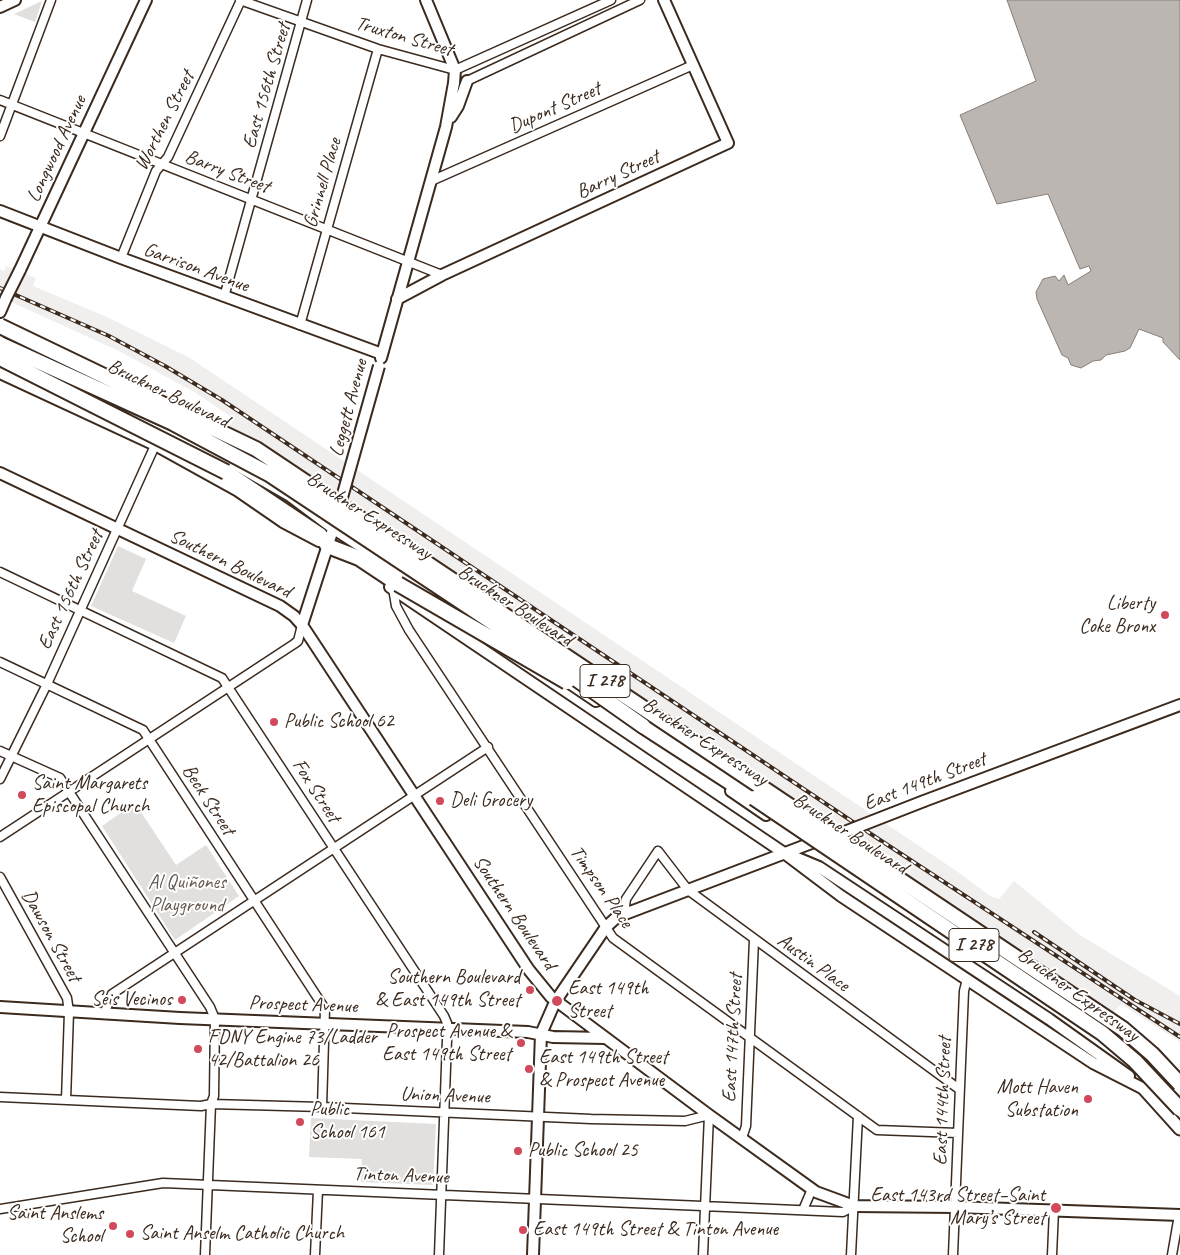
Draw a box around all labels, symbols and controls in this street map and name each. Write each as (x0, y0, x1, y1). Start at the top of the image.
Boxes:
street label: Truxton Street (353, 12, 455, 62)
street label: East 156th Street (238, 21, 296, 151)
street label: Worthen Street (130, 67, 200, 175)
street label: Dupont Street (506, 77, 604, 139)
street label: Longwood Avenue (22, 92, 92, 206)
street label: Grinnell Place (299, 135, 347, 231)
street label: Barry Street (181, 145, 273, 199)
street label: Barry Street (573, 145, 663, 205)
street label: Garrison Avenue (140, 238, 252, 298)
street label: Bruckner Boulevard (103, 354, 233, 434)
street label: Leggett Avenue (324, 357, 374, 459)
street label: Bruckner Expressway (302, 467, 436, 565)
street label: Southern Boulevard (165, 524, 295, 604)
street label: East 156th Street (33, 527, 109, 653)
street label: Bruckner Boulevard (453, 560, 577, 652)
place label: Liberty Coke Bronx (1079, 592, 1155, 639)
marker: Liberty Coke Bronx (1159, 609, 1171, 621)
road number: I 278 (580, 664, 630, 698)
street label: Bruckner Expressway (638, 693, 772, 791)
place label: Public School 62 (284, 710, 394, 734)
marker: Public School 62 (268, 716, 280, 728)
street label: East 149th Street (861, 748, 989, 816)
street label: Fox Street (287, 755, 345, 827)
street label: Beck Street (176, 760, 240, 840)
place label: Saint Margarets Episcopal Church (32, 772, 149, 819)
street label: Bruckner Boulevard (788, 788, 912, 880)
marker: Saint Margarets Episcopal Church (16, 789, 28, 801)
place label: Deli Grocery (450, 789, 532, 813)
marker: Deli Grocery (434, 795, 446, 807)
street label: Timpson Place (564, 841, 638, 933)
street label: Southern Boulevard (467, 851, 561, 975)
park label: Al Quiñones Playground (148, 871, 226, 918)
street label: Dawson Street (16, 886, 86, 986)
road number: I 278 (949, 928, 999, 962)
street label: Austin Place (772, 929, 854, 997)
street label: Bruckner Expressway (1012, 943, 1144, 1047)
place label: Southern Boulevard & East 149th Street (375, 966, 520, 1013)
street label: East 147th Street (718, 973, 748, 1103)
place label: East 149th Street (568, 977, 648, 1024)
marker: Southern Boulevard & East 149th Street (524, 984, 536, 996)
place label: Seis Vecinos (91, 988, 172, 1012)
street label: Prospect Avenue (248, 991, 358, 1019)
marker: Seis Vecinos (176, 994, 188, 1006)
marker: East 149th Street (550, 994, 564, 1008)
place label: Prospect Avenue & East 149th Street (382, 1020, 511, 1067)
place label: FDNY Engine 73/Ladder 42/Battalion 26 (208, 1026, 377, 1073)
street label: East 144th Street (929, 1036, 957, 1166)
marker: Prospect Avenue & East 149th Street (515, 1037, 527, 1049)
marker: FDNY Engine 73/Ladder 42/Battalion 26 (192, 1043, 204, 1055)
place label: East 149th Street & Prospect Avenue (539, 1046, 668, 1093)
marker: East 149th Street & Prospect Avenue (523, 1063, 535, 1075)
place label: Mott Haven Substation (997, 1076, 1078, 1123)
street label: Union Avenue (400, 1082, 490, 1110)
marker: Mott Haven Substation (1082, 1093, 1094, 1105)
place label: Public School 161 (310, 1098, 385, 1145)
marker: Public School 161 (294, 1116, 306, 1128)
place label: Public School 25 (528, 1139, 638, 1163)
marker: Public School 25 (512, 1145, 524, 1157)
street label: Tinton Avenue (353, 1162, 449, 1190)
place label: East 143rd Street–Saint Mary’s Street (870, 1184, 1045, 1231)
marker: East 143rd Street–Saint Mary’s Street (1049, 1201, 1063, 1215)
place label: Saint Anslems School (7, 1202, 103, 1249)
place label: East 149th Street & Tinton Avenue (533, 1218, 778, 1242)
marker: Saint Anslems School (107, 1220, 119, 1232)
place label: Saint Anselm Catholic Church (140, 1222, 344, 1246)
marker: East 149th Street & Tinton Avenue (517, 1224, 529, 1236)
marker: Saint Anselm Catholic Church (124, 1228, 136, 1240)

